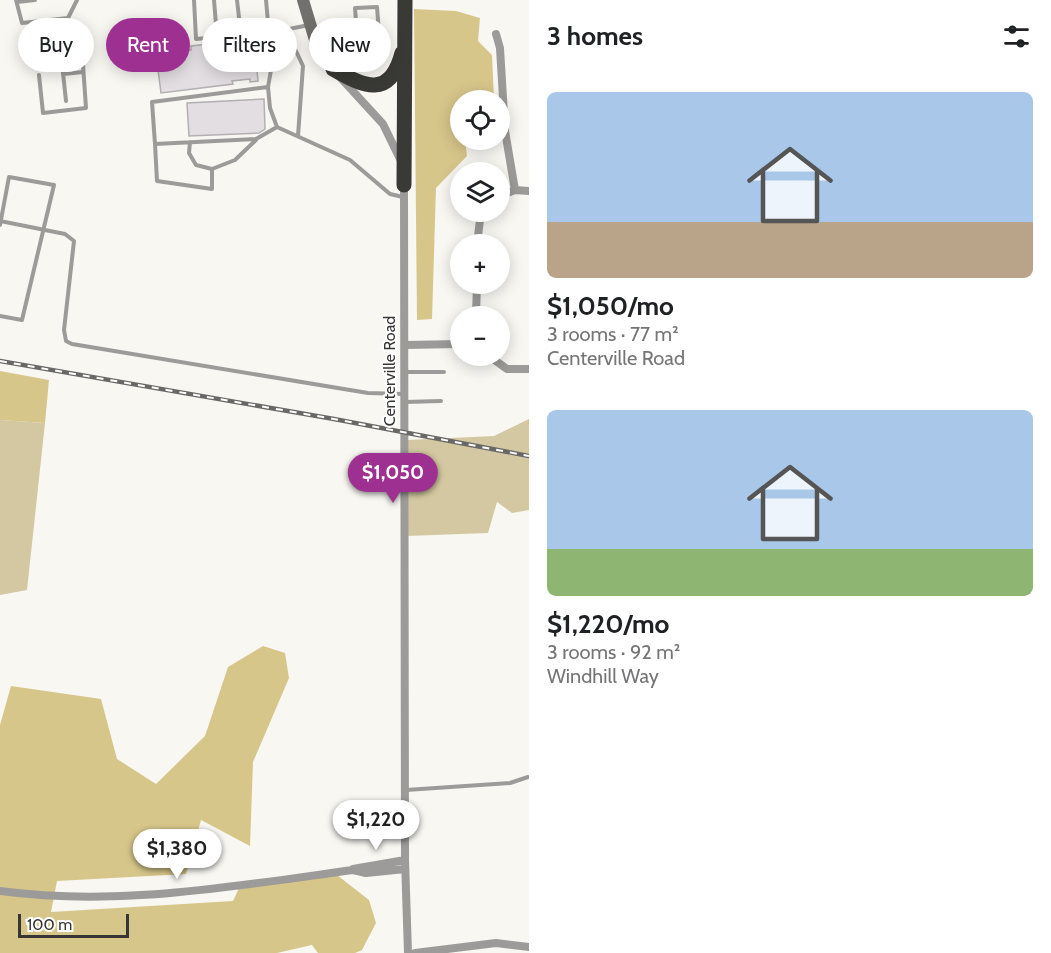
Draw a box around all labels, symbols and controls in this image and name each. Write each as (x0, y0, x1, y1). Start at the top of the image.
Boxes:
chip: Buy (18, 18, 94, 72)
chip: Rent (106, 18, 190, 72)
chip: Filters (202, 18, 297, 72)
chip: New (309, 18, 391, 72)
text: 3 homes (547, 20, 643, 52)
icon: filters (1000, 20, 1033, 53)
map controls (450, 90, 510, 366)
button: locate (450, 90, 510, 150)
icon: home (736, 131, 844, 239)
button: layers (450, 162, 510, 222)
button: + (450, 234, 510, 294)
text: $1,050/mo (547, 290, 674, 322)
button: − (450, 306, 510, 366)
street label: Centerville Road (380, 316, 399, 426)
text: 3 rooms · 77 m² (547, 322, 679, 346)
text: Centerville Road (547, 346, 685, 370)
icon: home (736, 449, 844, 557)
pin: $1,050 (344, 453, 442, 504)
text: $1,050 (362, 460, 424, 484)
text: $1,220/mo (547, 608, 669, 640)
text: 3 rooms · 92 m² (547, 640, 680, 664)
text: Windhill Way (547, 664, 659, 688)
pin: $1,220 (327, 800, 425, 851)
text: $1,220 (347, 807, 405, 831)
pin: $1,380 (128, 829, 226, 880)
text: $1,380 (147, 836, 207, 860)
scale bar (18, 911, 129, 938)
text: 100 m (27, 915, 72, 934)

